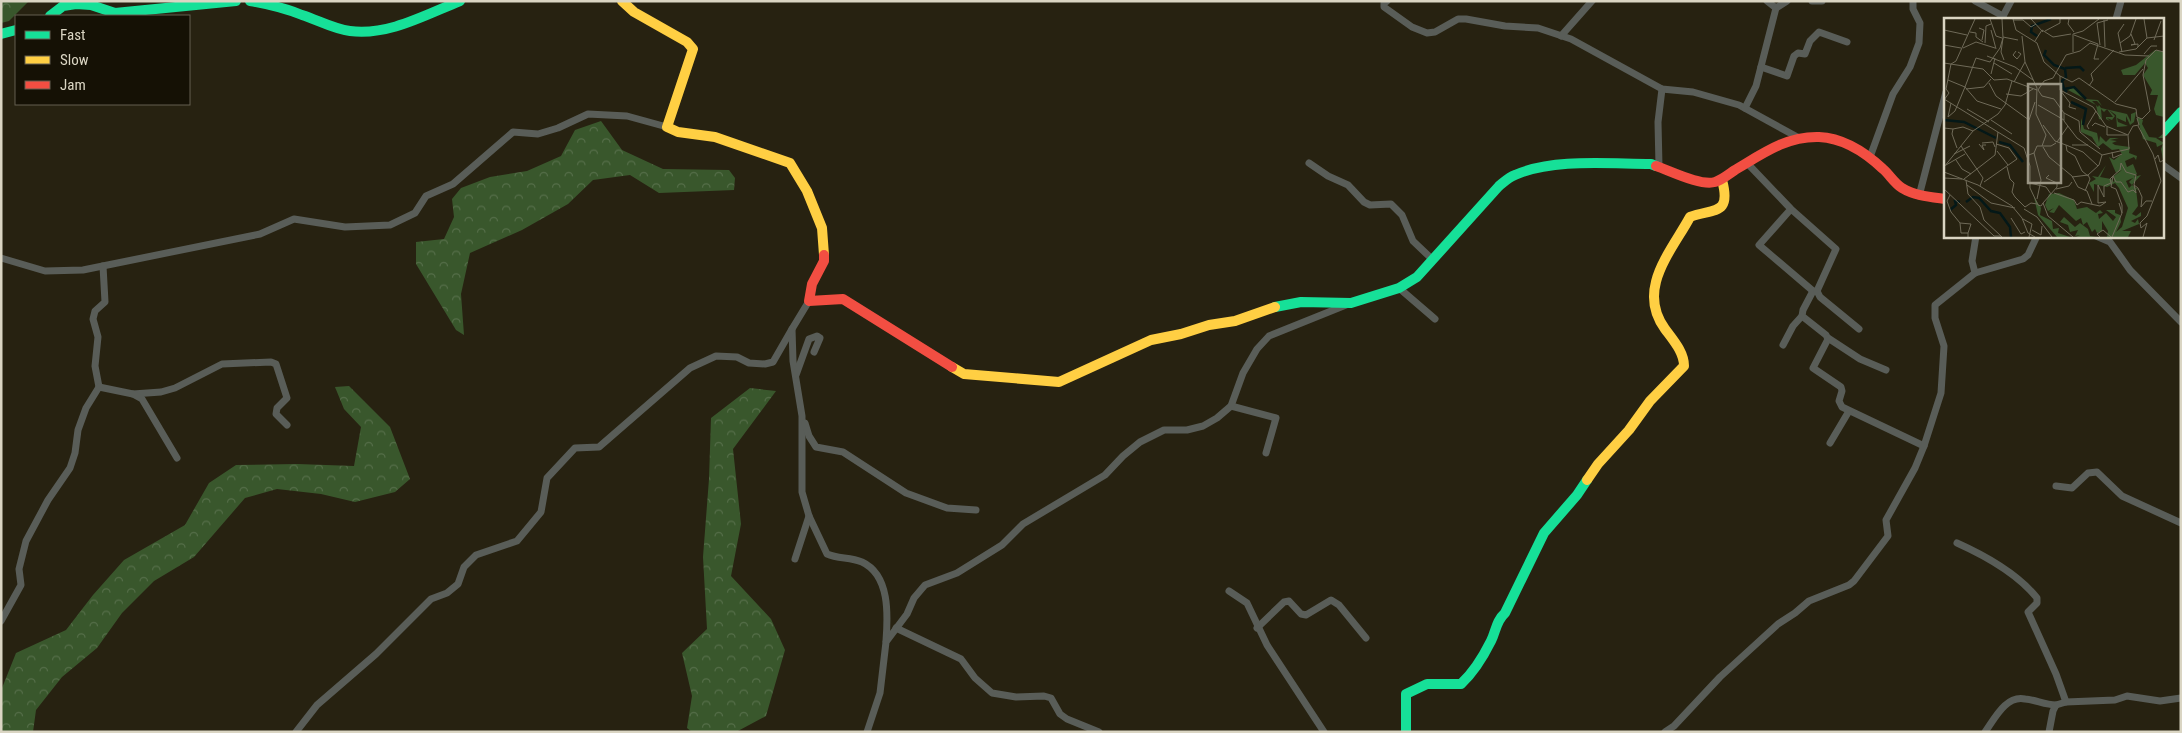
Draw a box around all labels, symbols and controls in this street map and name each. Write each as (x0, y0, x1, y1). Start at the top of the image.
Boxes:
legend (15, 15, 190, 105)
inset map (1944, 18, 2164, 238)
text: Fast (60, 26, 85, 44)
text: Slow (60, 51, 89, 69)
text: Jam (60, 76, 86, 94)

